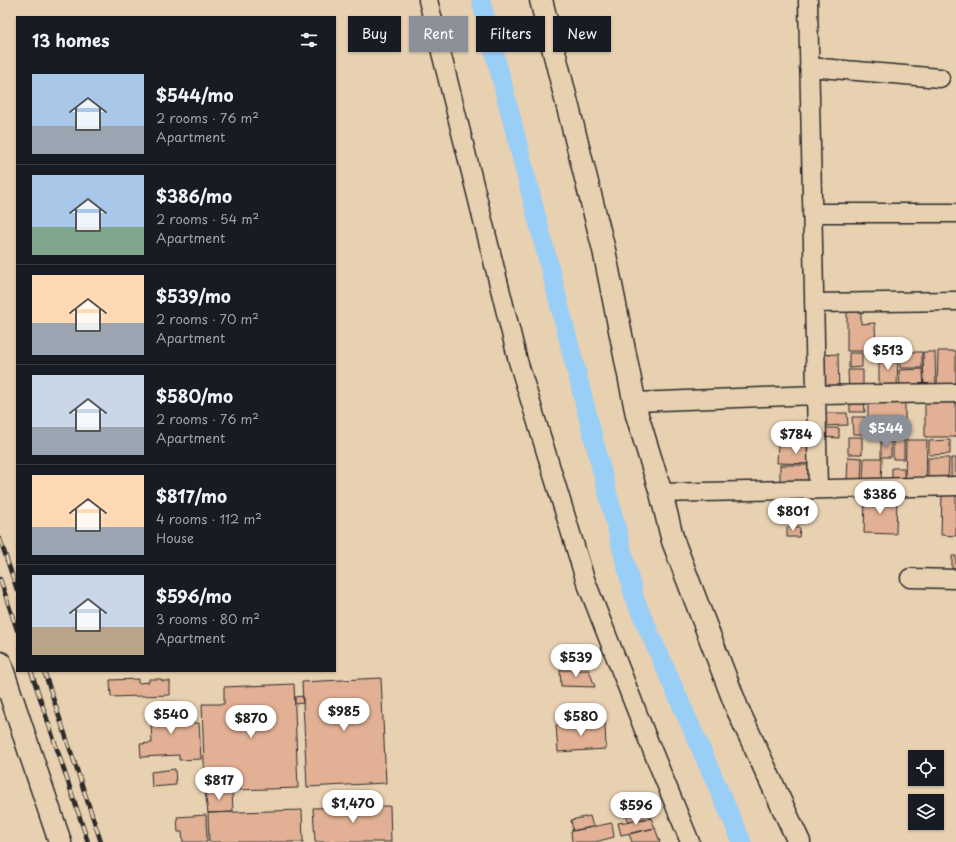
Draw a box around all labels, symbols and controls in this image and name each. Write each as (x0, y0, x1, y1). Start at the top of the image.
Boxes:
chip: Buy (348, 16, 401, 52)
chip: Rent (409, 16, 468, 52)
chip: Filters (476, 16, 545, 52)
chip: New (553, 16, 611, 52)
text: 13 homes (32, 27, 109, 53)
icon: filters (298, 29, 320, 51)
text: $544/mo (156, 82, 233, 108)
icon: home (64, 90, 112, 138)
text: 2 rooms · 76 m² (156, 108, 259, 127)
text: Apartment (156, 127, 225, 146)
text: $386/mo (156, 183, 232, 209)
icon: home (64, 191, 112, 239)
text: 2 rooms · 54 m² (156, 209, 259, 228)
text: Apartment (156, 228, 225, 247)
text: $539/mo (156, 283, 231, 309)
icon: home (64, 291, 112, 339)
text: 2 rooms · 70 m² (156, 309, 259, 328)
text: Apartment (156, 328, 225, 347)
pin: $513 (864, 337, 912, 371)
text: $513 (873, 340, 903, 359)
text: $580/mo (156, 383, 233, 409)
icon: home (64, 391, 112, 439)
text: 2 rooms · 76 m² (156, 409, 259, 428)
pin: $544 (862, 415, 910, 449)
text: $544 (869, 418, 903, 437)
pin: $784 (772, 421, 820, 455)
text: $784 (780, 424, 812, 443)
text: Apartment (156, 428, 225, 447)
pin: $386 (856, 481, 904, 515)
text: $817/mo (156, 483, 227, 509)
text: $386 (863, 484, 897, 503)
icon: home (64, 491, 112, 539)
pin: $801 (769, 498, 817, 532)
text: $801 (777, 501, 809, 520)
text: 4 rooms · 112 m² (156, 509, 262, 528)
text: House (156, 528, 194, 547)
text: $596/mo (156, 583, 232, 609)
icon: home (64, 591, 112, 639)
text: 3 rooms · 80 m² (156, 609, 260, 628)
text: Apartment (156, 628, 225, 647)
pin: $539 (552, 644, 600, 678)
text: $539 (560, 647, 592, 666)
pin: $985 (320, 698, 368, 732)
pin: $540 (147, 701, 195, 735)
text: $985 (328, 701, 360, 720)
pin: $580 (557, 703, 605, 737)
text: $540 (153, 704, 189, 723)
pin: $870 (227, 705, 275, 739)
text: $580 (564, 706, 598, 725)
text: $870 (234, 708, 268, 727)
map controls (908, 750, 944, 830)
button: locate (908, 750, 944, 786)
pin: $817 (195, 767, 243, 801)
text: $817 (204, 770, 234, 789)
pin: $1,470 (320, 790, 386, 824)
pin: $596 (612, 792, 660, 826)
text: $1,470 (331, 793, 375, 812)
button: layers (908, 794, 944, 830)
text: $596 (619, 795, 653, 814)

